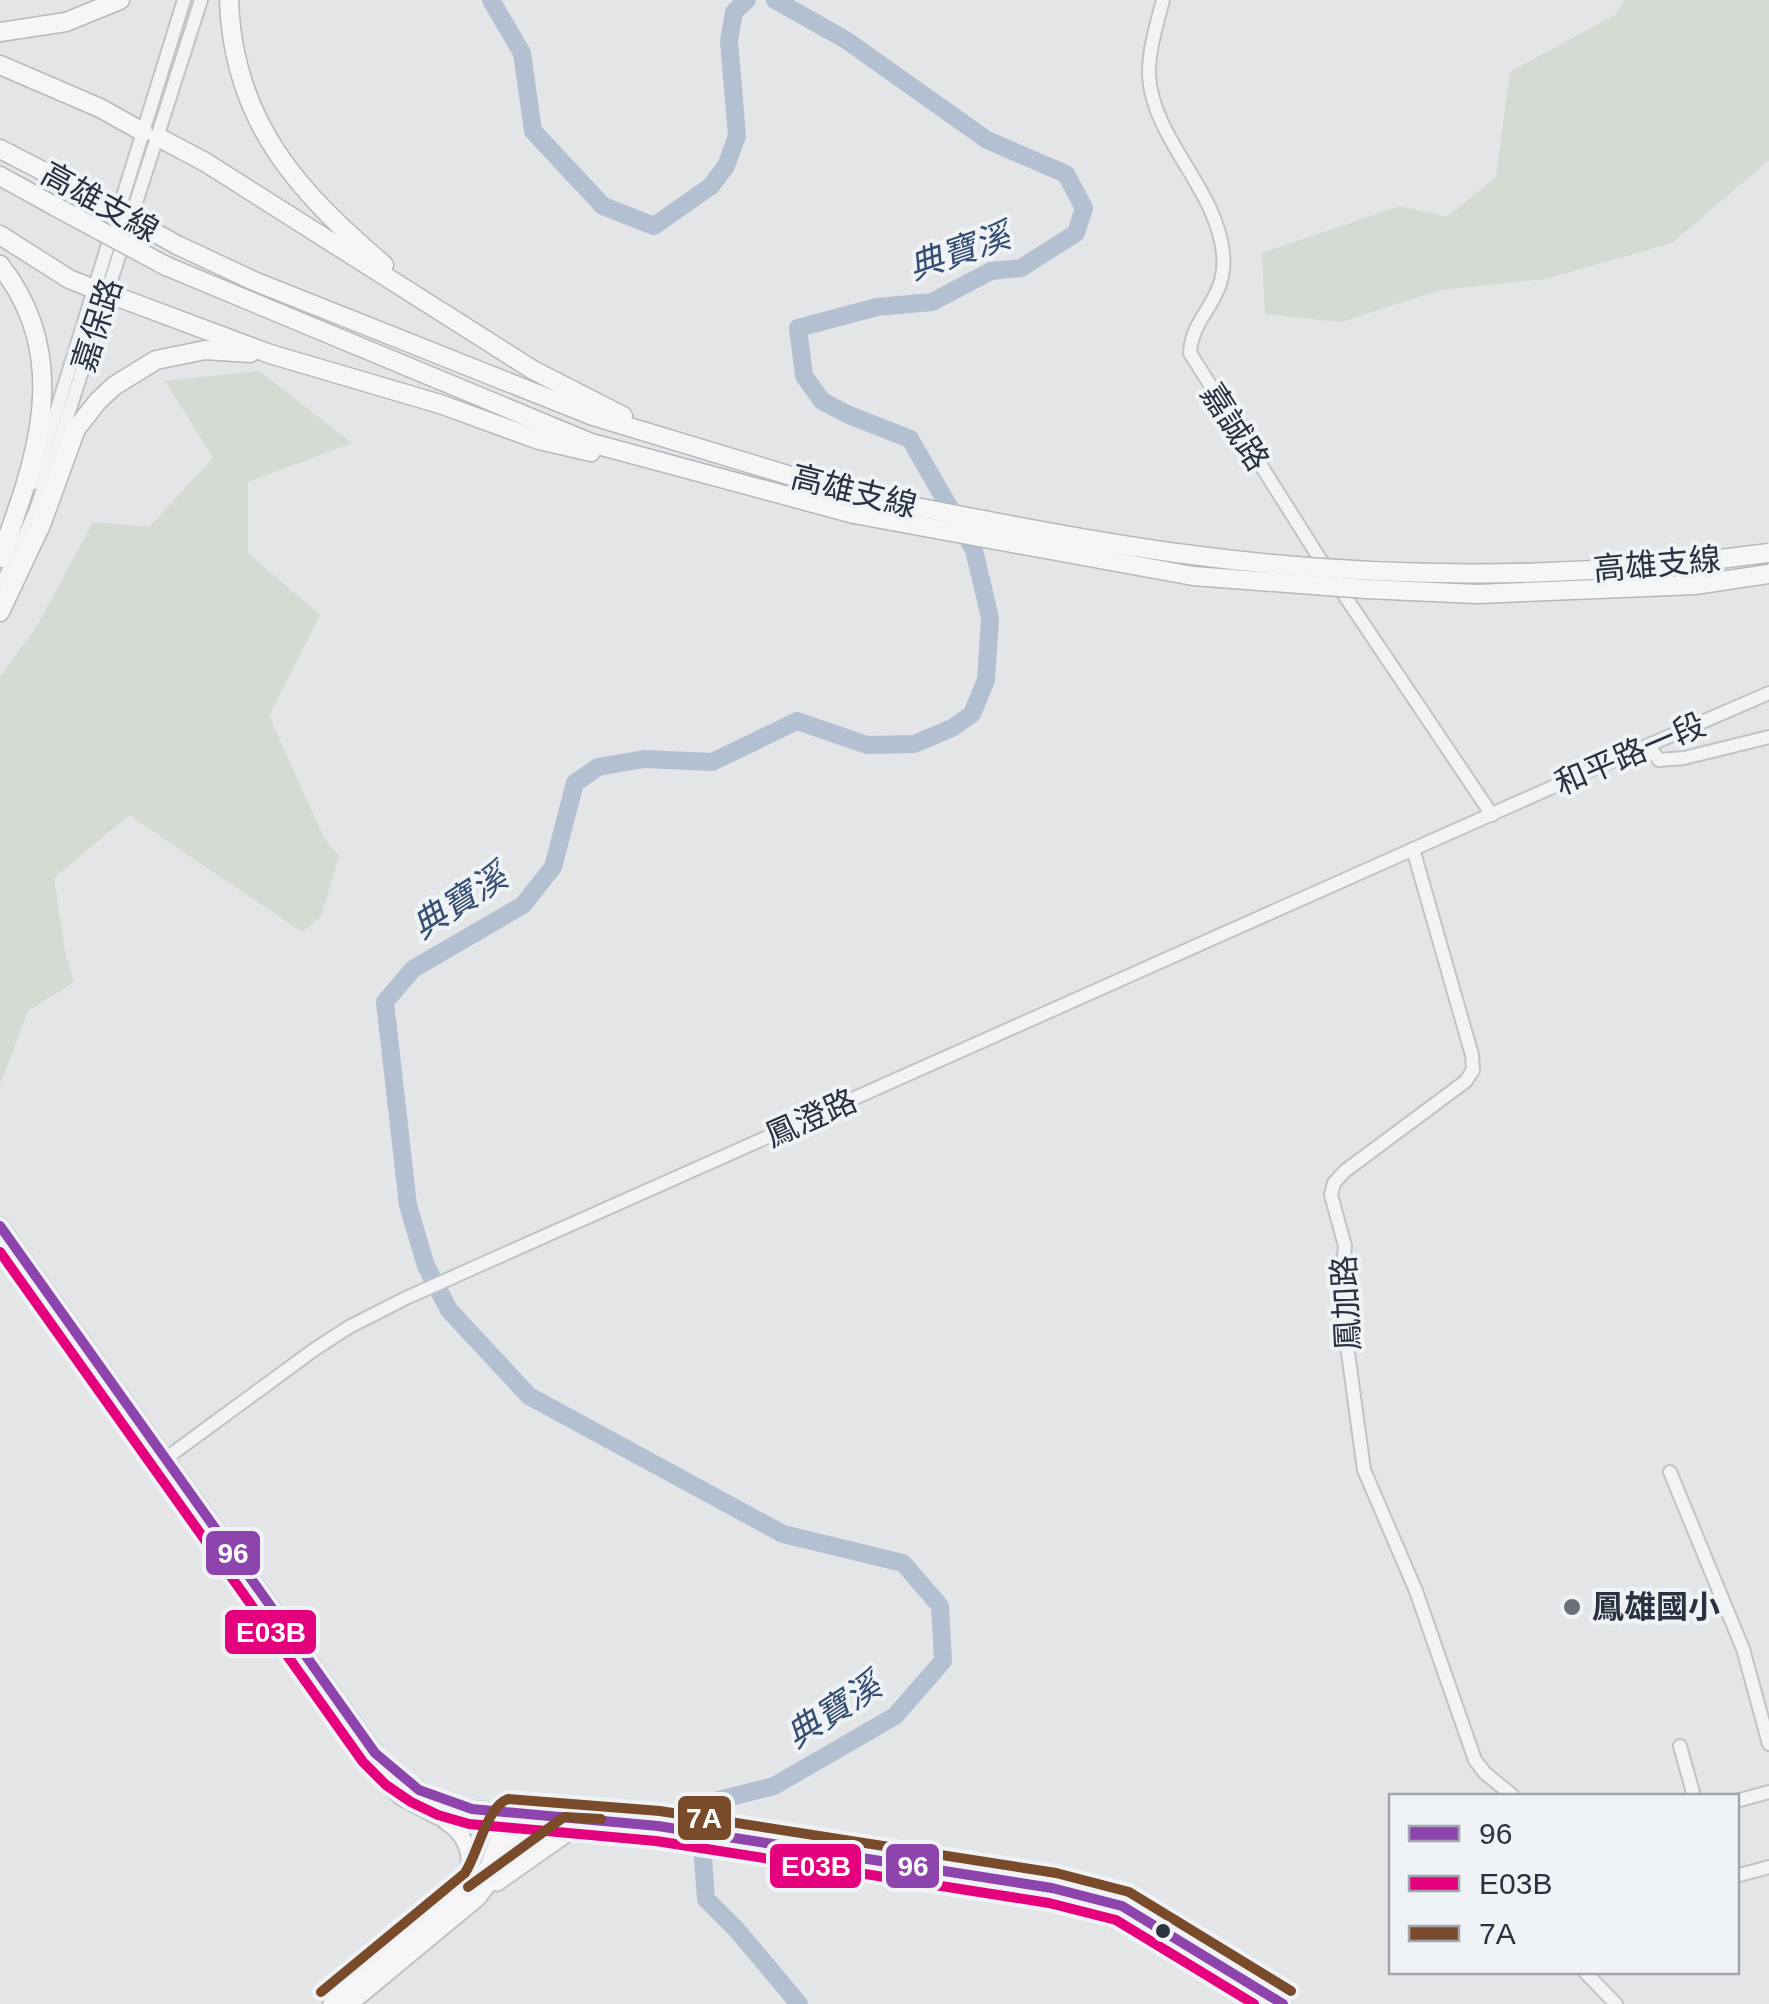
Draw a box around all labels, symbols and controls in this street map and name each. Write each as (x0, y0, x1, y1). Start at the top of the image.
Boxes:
street label: 高雄支線 (35, 155, 165, 249)
water label: 典寶溪 (903, 214, 1020, 287)
street label: 嘉保路 (65, 274, 129, 376)
street label: 嘉誠路 (1194, 377, 1276, 477)
street label: 高雄支線 (788, 458, 920, 524)
street label: 高雄支線 (1592, 540, 1722, 588)
street label: 和平路一段 (1549, 706, 1711, 802)
water label: 典寶溪 (404, 853, 518, 946)
street label: 鳳澄路 (760, 1082, 862, 1154)
street label: 鳳加路 (1326, 1254, 1366, 1352)
line badge: 96 (204, 1529, 262, 1577)
text: 96 (217, 1538, 249, 1569)
place label: 鳳雄國小 (1592, 1589, 1720, 1625)
marker: 鳳雄國小 (1561, 1596, 1583, 1618)
line badge: E03B (223, 1608, 318, 1656)
text: E03B (236, 1617, 306, 1648)
water label: 典寶溪 (778, 1662, 892, 1755)
line badge: 7A (676, 1794, 733, 1842)
legend (1389, 1794, 1739, 1974)
text: 7A (686, 1803, 722, 1834)
text: 96 (1479, 1817, 1512, 1850)
line badge: E03B (768, 1842, 863, 1890)
line badge: 96 (884, 1842, 941, 1890)
text: E03B (781, 1851, 851, 1882)
text: 96 (897, 1851, 929, 1882)
text: E03B (1479, 1867, 1552, 1900)
text: 7A (1479, 1917, 1516, 1950)
unlabelled marker (1153, 1921, 1173, 1941)

